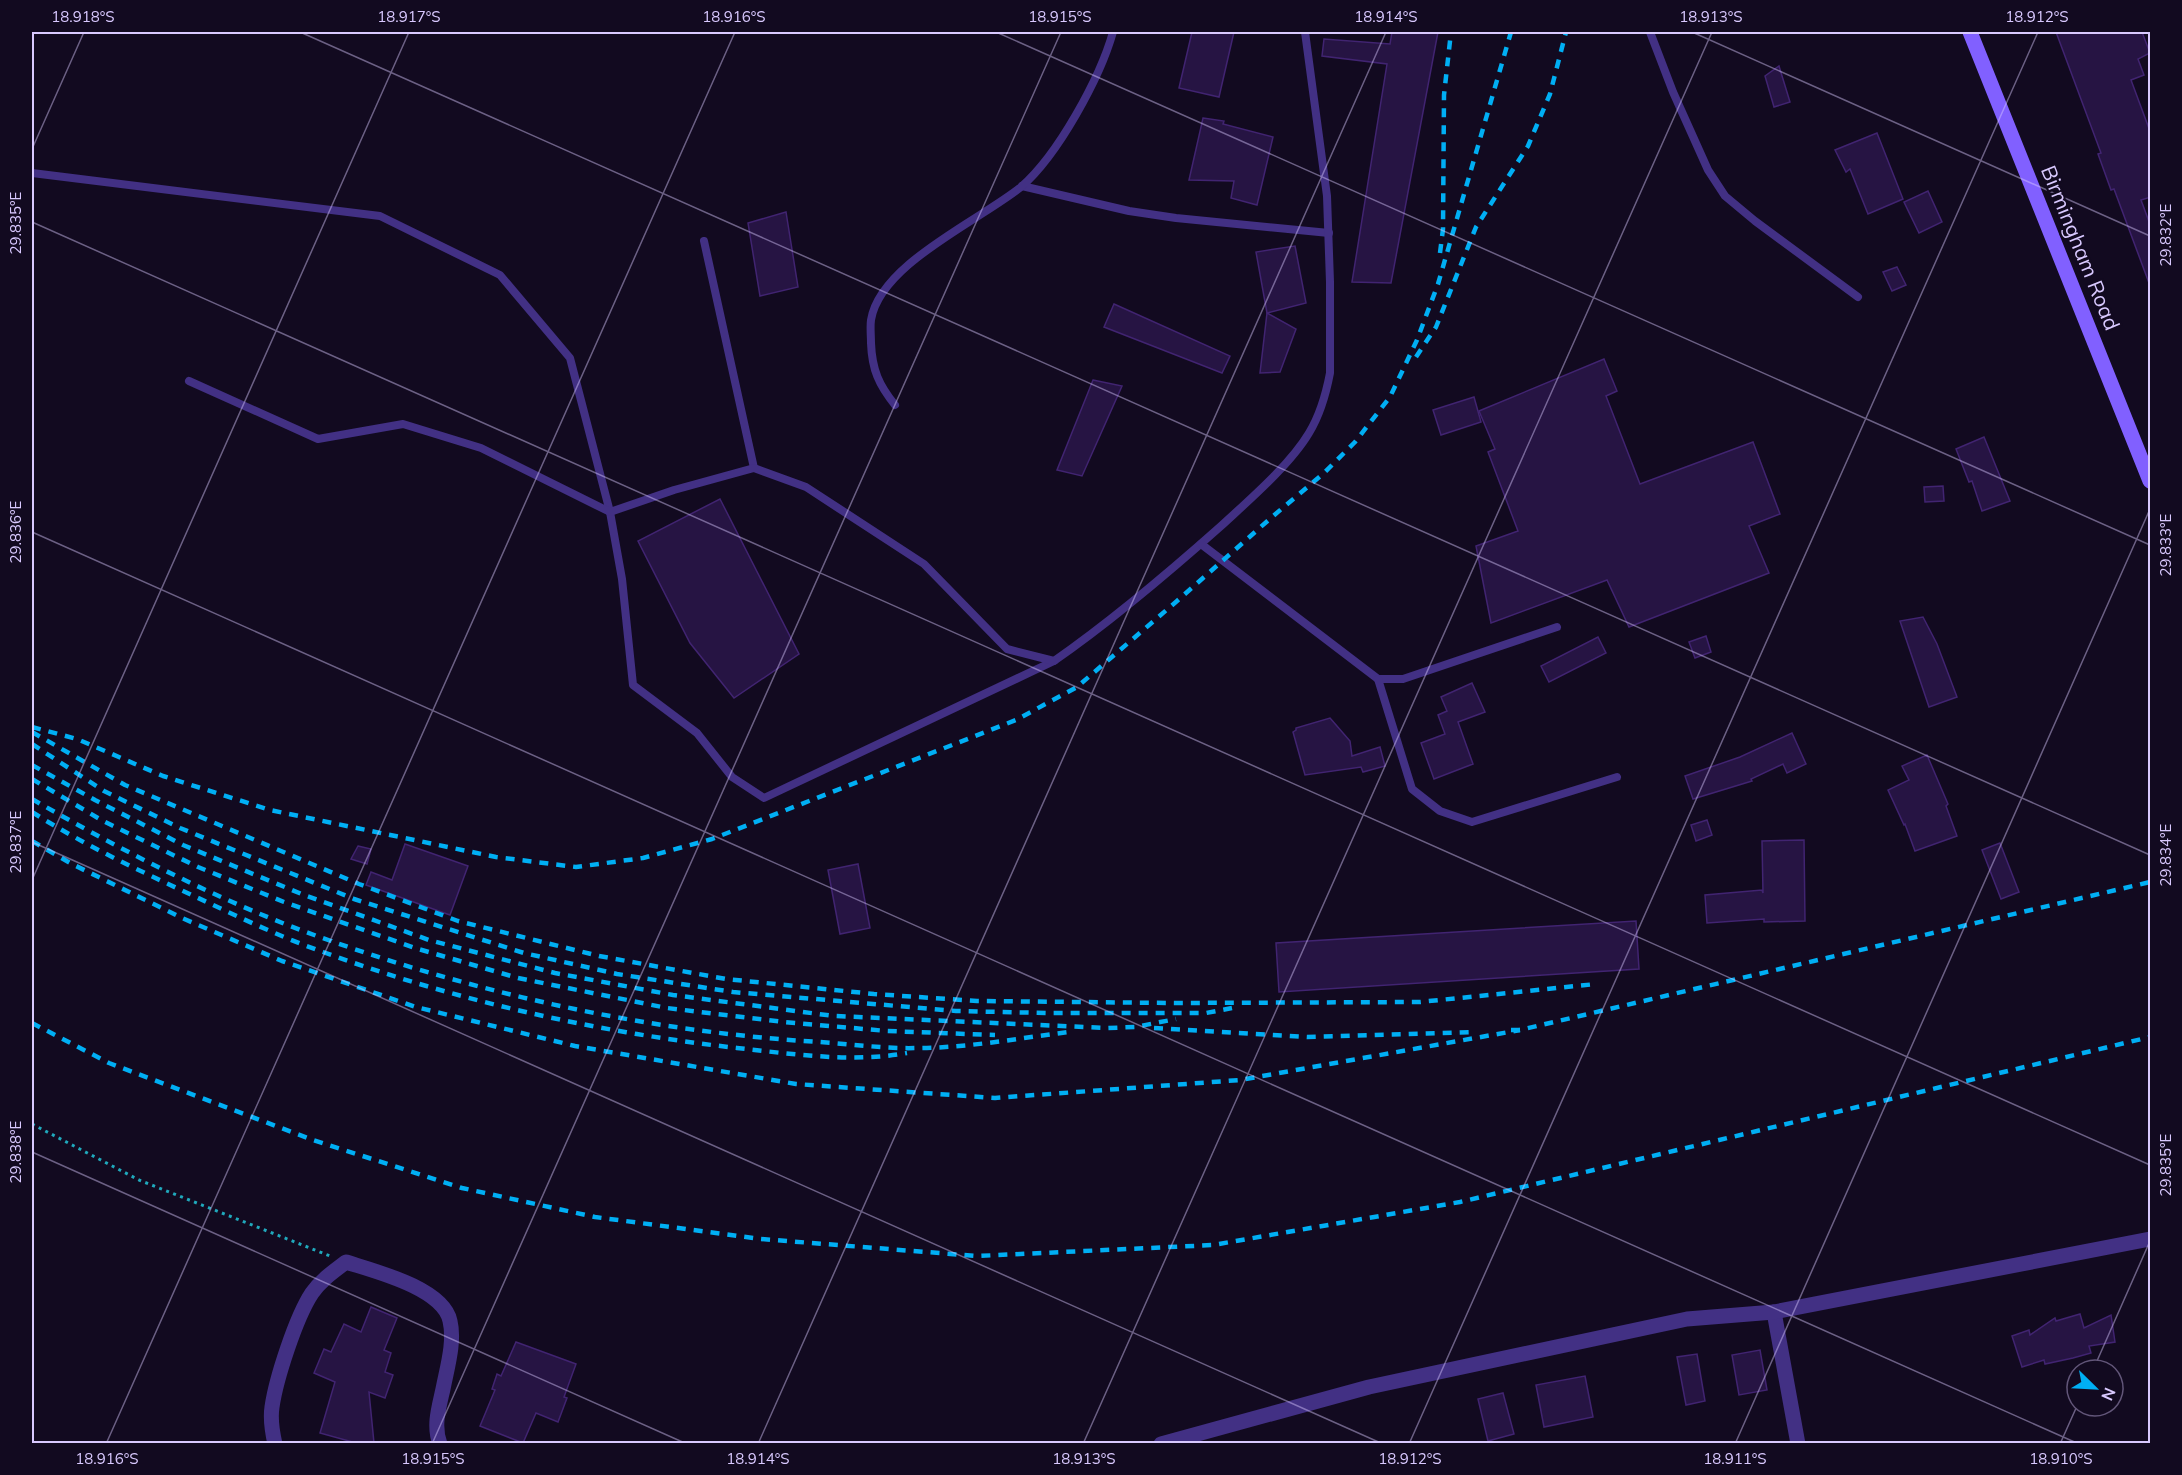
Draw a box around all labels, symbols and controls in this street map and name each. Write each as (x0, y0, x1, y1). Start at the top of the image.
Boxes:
text: 18.918°S (51, 7, 115, 26)
text: 18.917°S (377, 7, 441, 26)
text: 18.916°S (702, 7, 766, 26)
text: 18.915°S (1028, 7, 1092, 26)
text: 18.914°S (1354, 7, 1418, 26)
text: 18.913°S (1679, 7, 1743, 26)
text: 18.912°S (2005, 7, 2069, 26)
street label: Birmingham Road (2036, 161, 2126, 334)
text: 29.835°E (6, 191, 25, 254)
text: 29.832°E (2156, 203, 2175, 266)
text: 29.836°E (6, 500, 25, 563)
text: 29.833°E (2156, 513, 2175, 576)
text: 29.837°E (6, 810, 25, 873)
text: 29.834°E (2156, 823, 2175, 886)
text: 29.838°E (6, 1120, 25, 1183)
text: 29.835°E (2156, 1133, 2175, 1196)
north arrow (2065, 1358, 2125, 1418)
text: N (2097, 1385, 2120, 1404)
text: 18.916°S (75, 1449, 139, 1468)
text: 18.915°S (401, 1449, 465, 1468)
text: 18.914°S (726, 1449, 790, 1468)
text: 18.913°S (1052, 1449, 1116, 1468)
text: 18.912°S (1378, 1449, 1442, 1468)
text: 18.911°S (1703, 1449, 1767, 1468)
text: 18.910°S (2029, 1449, 2093, 1468)

